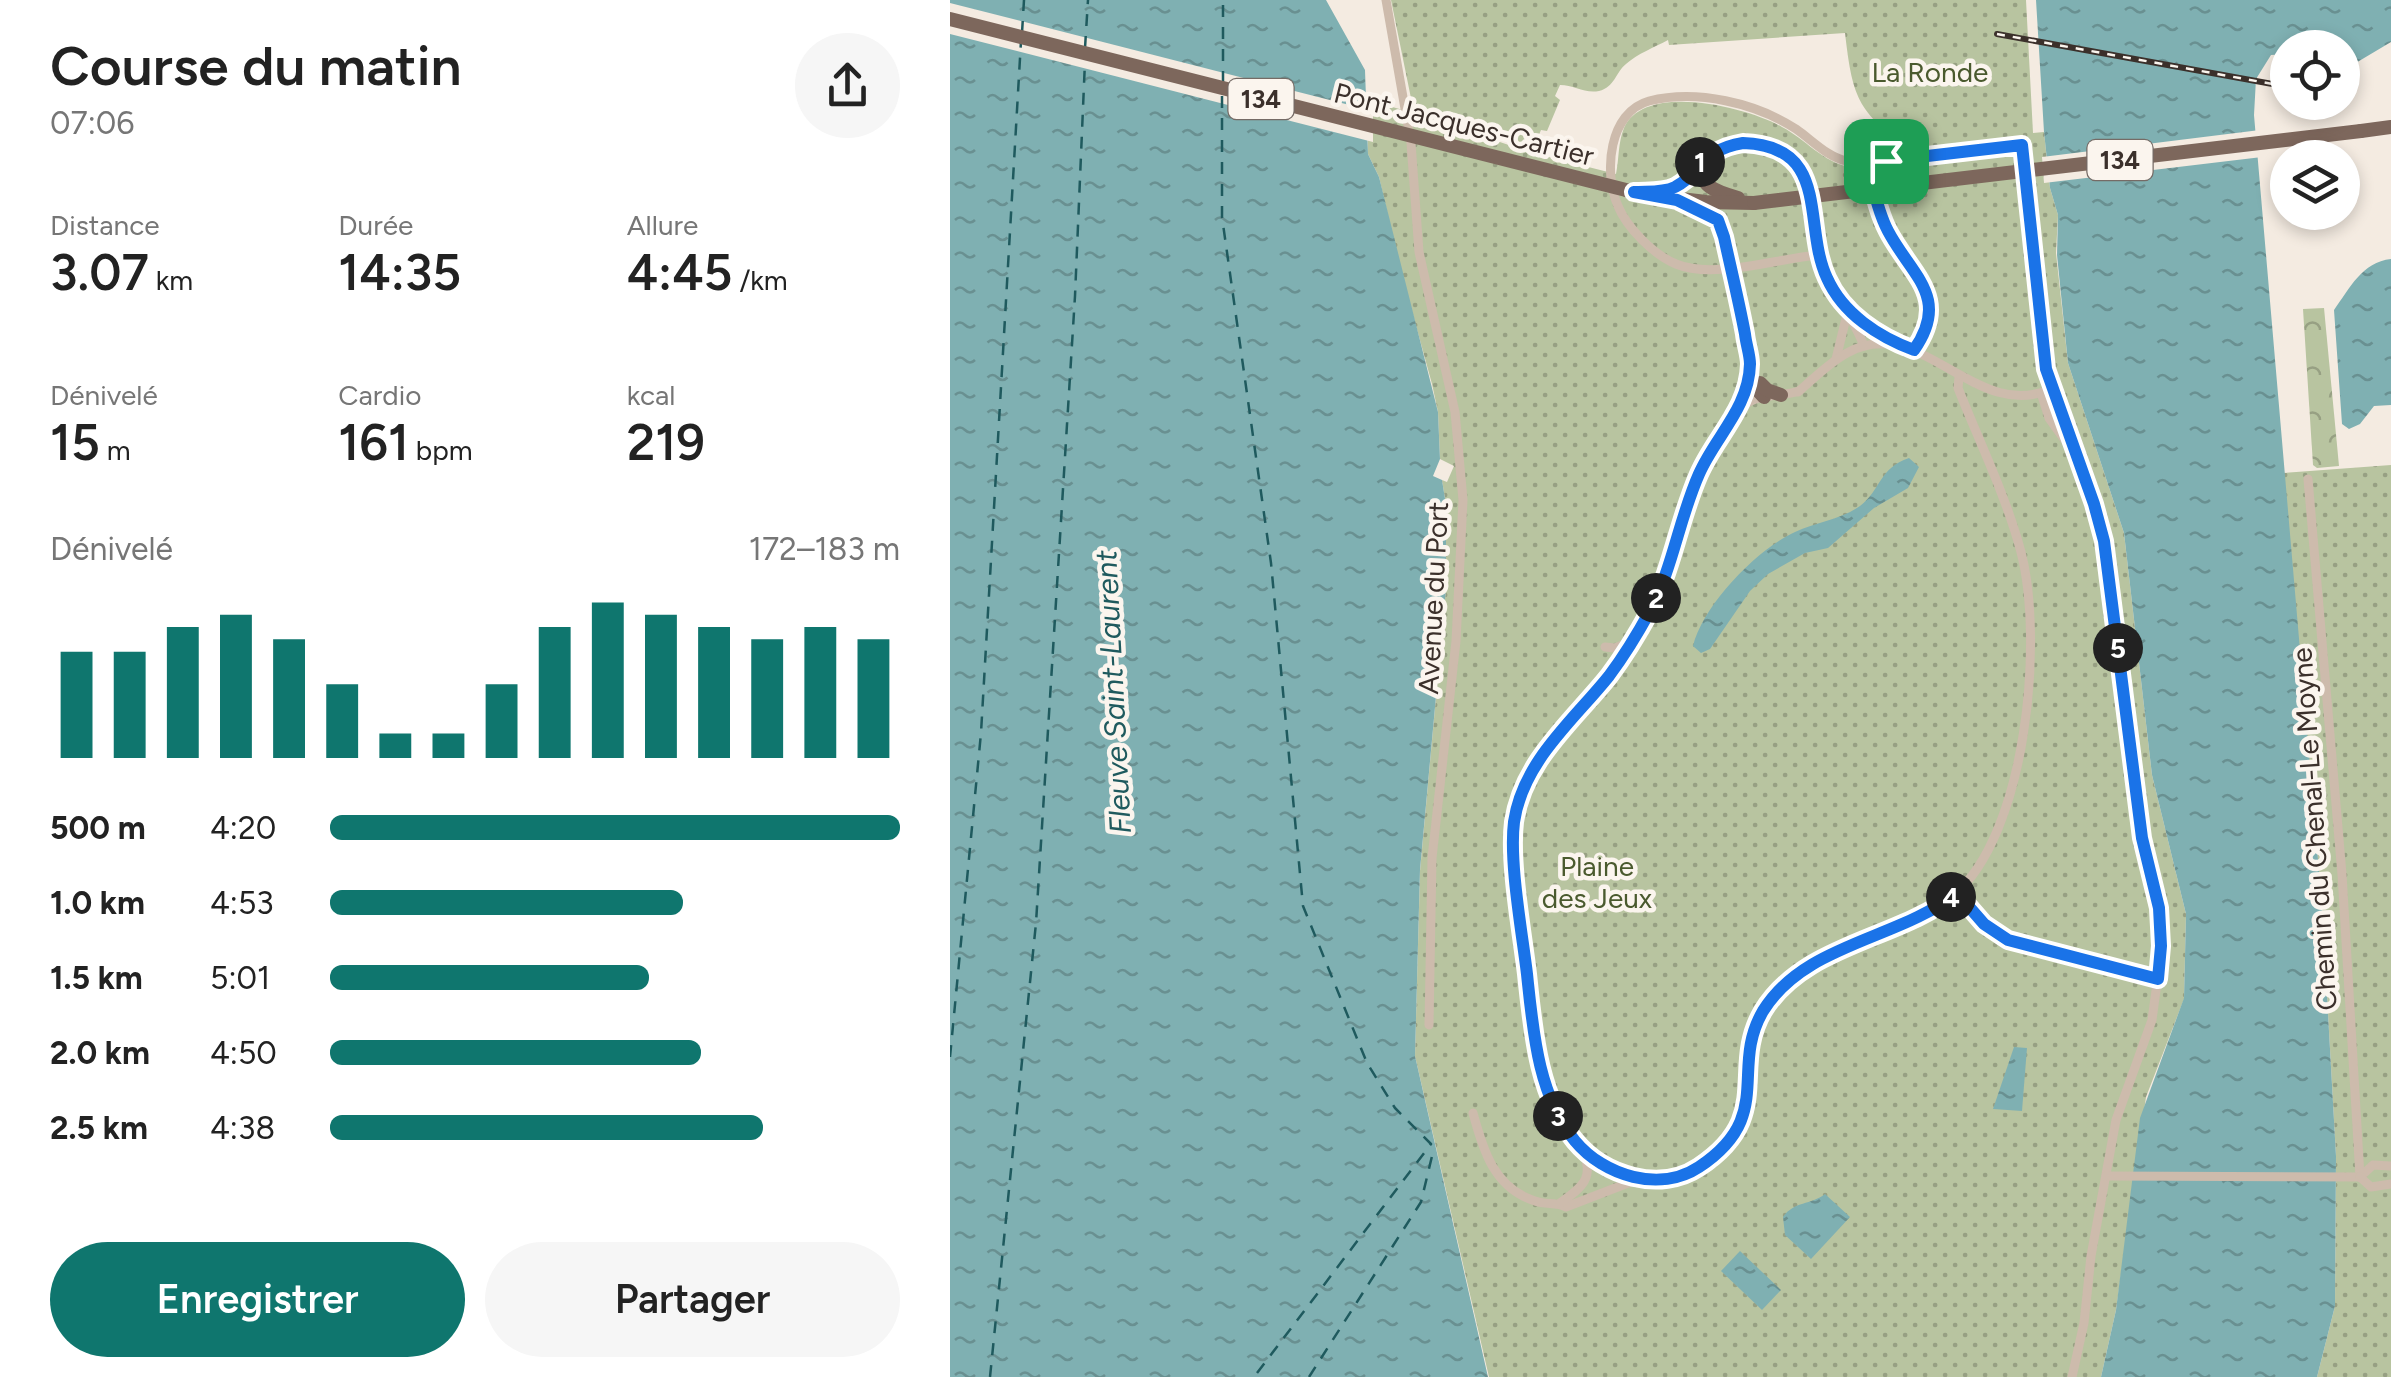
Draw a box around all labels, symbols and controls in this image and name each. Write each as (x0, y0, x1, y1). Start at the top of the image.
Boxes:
map controls (2270, 30, 2360, 230)
button: locate (2270, 30, 2360, 120)
text: Course du matin (50, 33, 461, 99)
button: share (795, 33, 900, 138)
park label: La Ronde (1872, 55, 1988, 89)
street label: Pont Jacques-Cartier (1330, 75, 1598, 173)
road number: 134 (1228, 79, 1294, 119)
text: 07:06 (50, 104, 134, 142)
pin (1844, 119, 1929, 204)
icon: arrive (1859, 134, 1914, 189)
pin: 1 (1675, 137, 1725, 187)
road number: 134 (2088, 140, 2152, 180)
button: layers (2270, 140, 2360, 230)
text: 1 (1694, 145, 1706, 179)
text: Distance (50, 208, 160, 242)
text: Durée (338, 208, 413, 242)
text: Allure (627, 208, 698, 242)
text: 3.07 (50, 242, 149, 303)
text: 14:35 (338, 242, 461, 303)
text: 4:45 (627, 242, 732, 303)
text: km (149, 263, 193, 297)
text: /km (732, 263, 788, 297)
text: Dénivelé (50, 378, 158, 412)
text: Cardio (338, 378, 421, 412)
text: kcal (627, 378, 676, 412)
text: 15 (50, 412, 100, 473)
text: 161 (338, 412, 409, 473)
text: 219 (627, 412, 705, 473)
text: m (100, 433, 131, 467)
text: bpm (409, 433, 473, 467)
street label: Avenue du Port (1411, 501, 1455, 695)
text: Dénivelé (50, 530, 173, 568)
text: 172–183 m (749, 530, 900, 568)
water label: Fleuve Saint-Laurent (1087, 549, 1139, 835)
pin: 2 (1631, 573, 1681, 623)
text: 2 (1648, 581, 1664, 615)
pin: 5 (2093, 623, 2143, 673)
text: 5 (2110, 631, 2126, 665)
street label: Chemin du Chenal-Le Moyne (2284, 646, 2344, 1012)
text: 500 m (50, 809, 146, 847)
text: 4:20 (210, 809, 276, 847)
park label: Plaine des Jeux (1542, 849, 1653, 915)
pin: 4 (1926, 872, 1976, 922)
text: 4 (1942, 880, 1960, 914)
text: 1.0 km (50, 884, 145, 922)
text: 4:53 (210, 884, 274, 922)
text: 1.5 km (50, 959, 143, 997)
text: 5:01 (210, 959, 270, 997)
text: 2.0 km (50, 1034, 150, 1072)
text: 4:50 (210, 1034, 277, 1072)
pin: 3 (1533, 1091, 1583, 1141)
text: 3 (1550, 1099, 1566, 1133)
text: 2.5 km (50, 1109, 148, 1147)
text: 4:38 (210, 1109, 275, 1147)
button: Enregistrer (50, 1242, 465, 1357)
button: Partager (485, 1242, 900, 1357)

